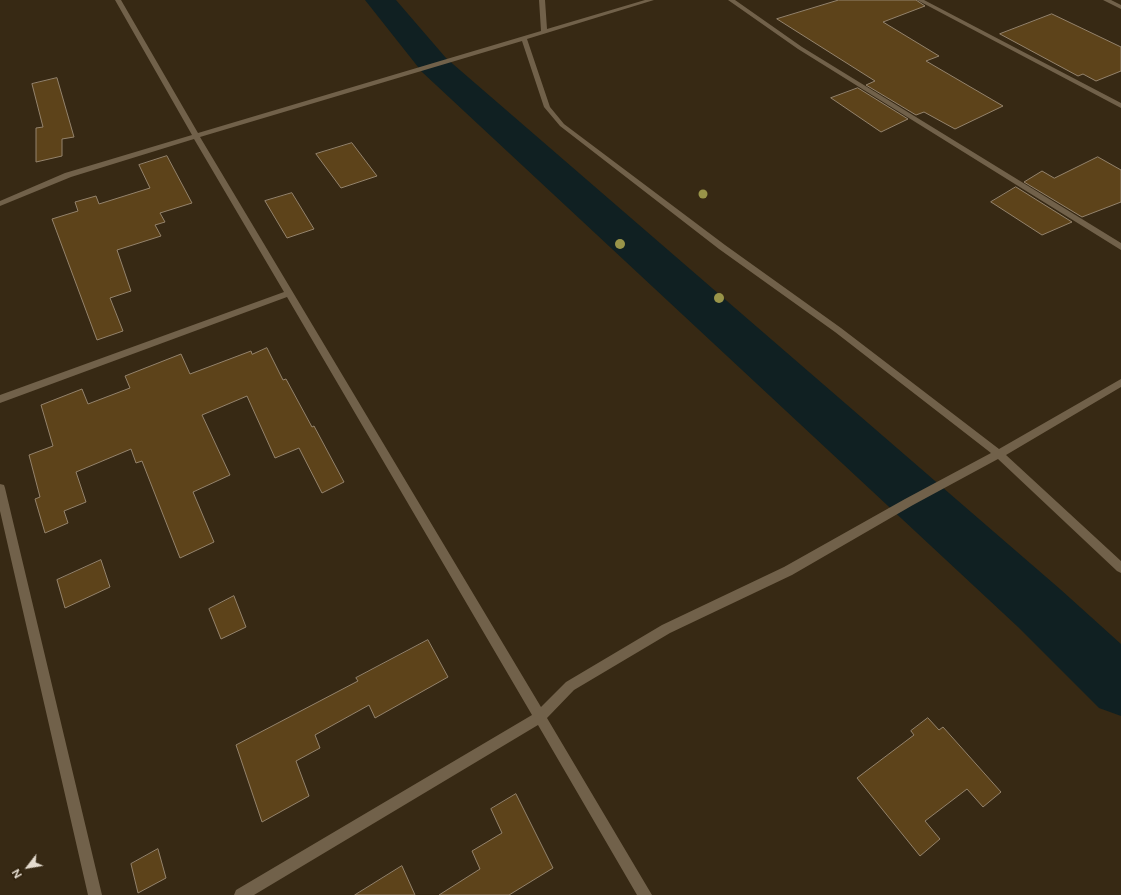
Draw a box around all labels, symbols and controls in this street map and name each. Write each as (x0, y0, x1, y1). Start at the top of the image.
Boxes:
north arrow (8, 847, 48, 887)
text: N (10, 866, 25, 880)

